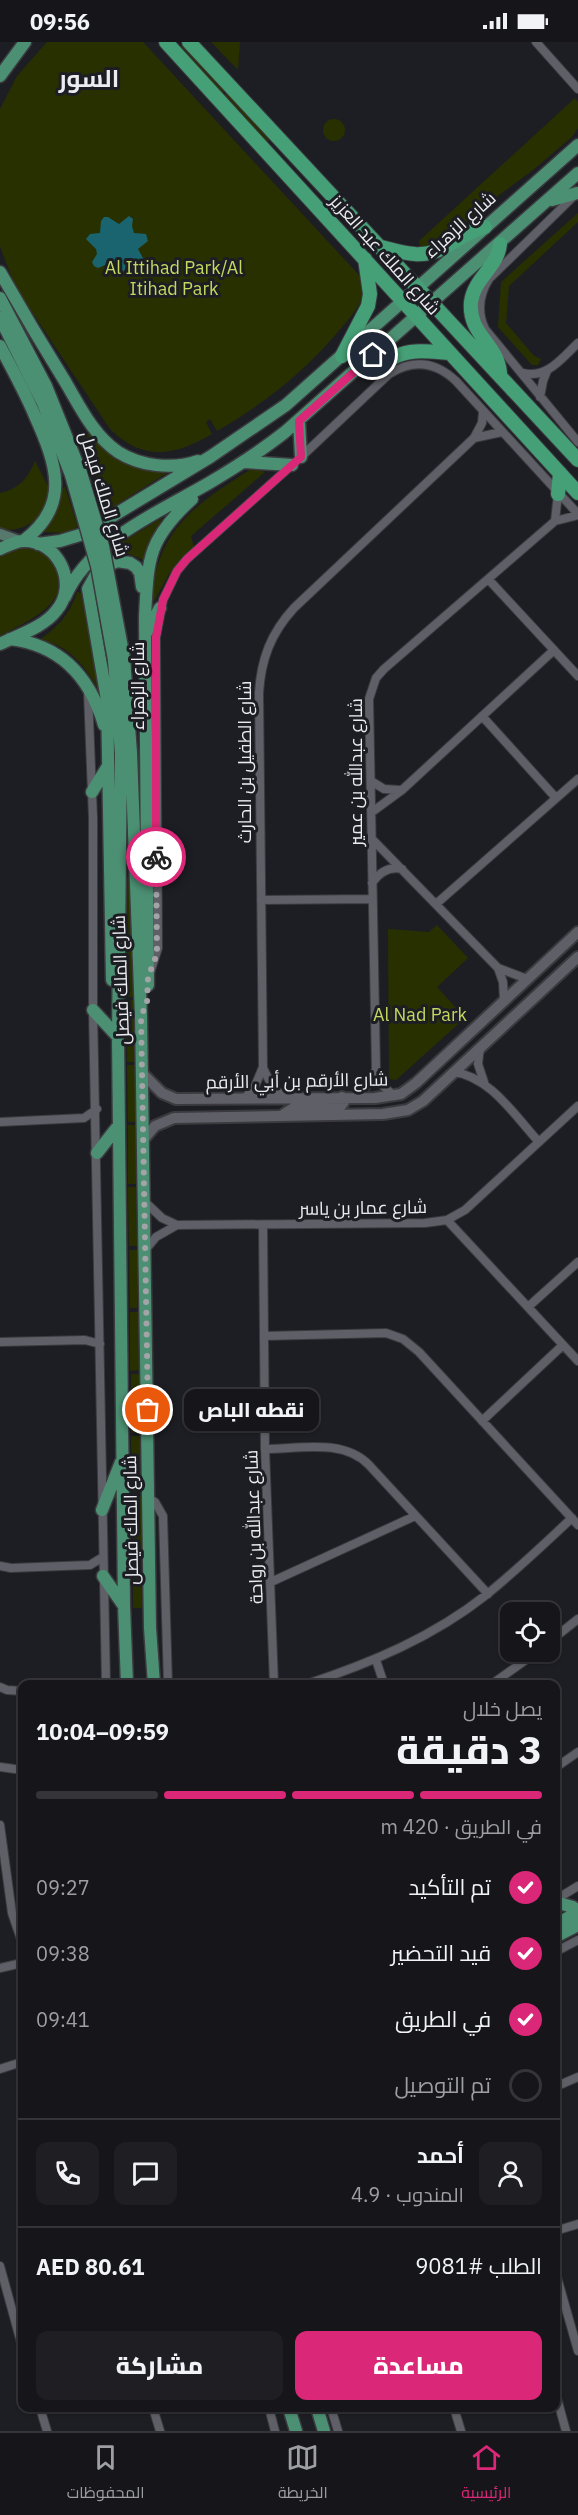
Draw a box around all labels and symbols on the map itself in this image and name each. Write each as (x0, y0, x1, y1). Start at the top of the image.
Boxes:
district label: السور (58, 62, 119, 94)
street label: شارع الزهراء (419, 186, 501, 264)
street label: شارع الملك عبد العزيز (324, 189, 445, 320)
park label: Al Ittihad Park/Al Itihad Park (105, 256, 243, 300)
pin (347, 329, 398, 380)
street label: شارع الملك فيصل (74, 428, 134, 560)
street label: شارع الزهراء (126, 642, 150, 730)
street label: شارع الطفيل بن الحارث (233, 681, 257, 843)
street label: شارع عبدالله بن عمير (344, 698, 368, 847)
courier (126, 827, 186, 887)
street label: شارع الملك فيصل (107, 915, 135, 1045)
park label: Al Nad Park (373, 1003, 468, 1026)
street label: شارع الأرقم بن أبي الأرقم (205, 1067, 389, 1097)
street label: شارع عمار بن ياسر (298, 1195, 427, 1221)
pin (122, 1384, 173, 1435)
callout: نقطه الباص (184, 1389, 319, 1431)
street label: شارع عبدالله بن رواحة (239, 1450, 269, 1604)
street label: شارع الملك فيصل (118, 1455, 144, 1585)

